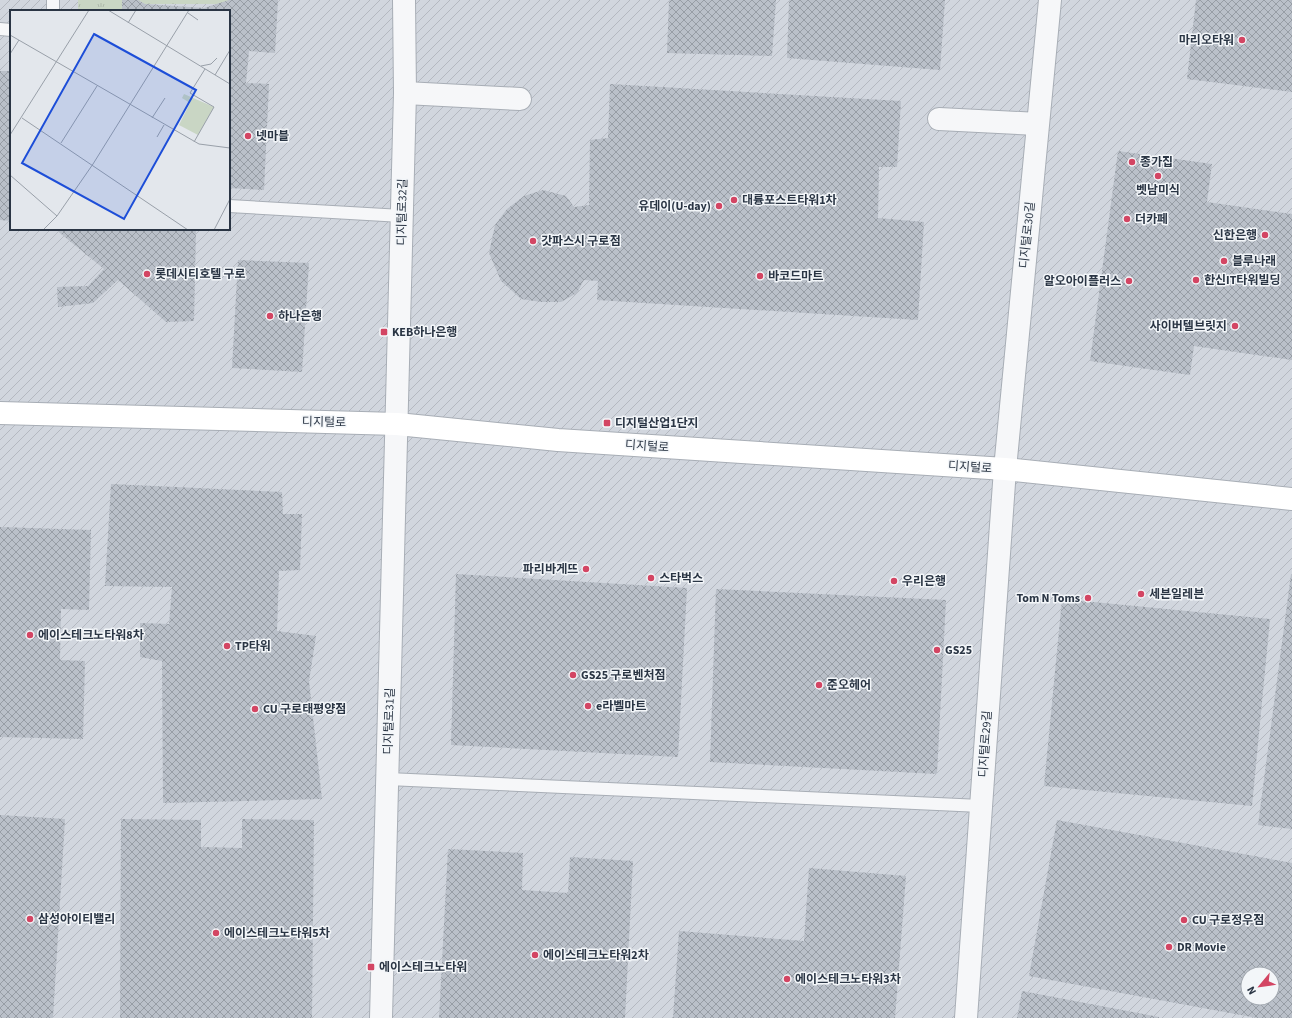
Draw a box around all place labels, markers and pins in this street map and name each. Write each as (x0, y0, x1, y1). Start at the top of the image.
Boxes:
place label: 마리오타워 (1179, 32, 1234, 49)
marker: 마리오타워 (1237, 35, 1247, 45)
place label: 넷마블 (256, 128, 289, 145)
marker: 넷마블 (243, 131, 253, 141)
place label: 종가집 (1140, 154, 1173, 171)
marker: 종가집 (1127, 157, 1137, 167)
marker: 벳남미식 (1153, 171, 1163, 181)
place label: 벳남미식 (1136, 182, 1180, 199)
place label: 대륭포스트타워1차 (742, 192, 837, 209)
marker: 대륭포스트타워1차 (729, 195, 739, 205)
place label: 유데이(U-day) (638, 198, 711, 215)
marker: 유데이(U-day) (714, 201, 724, 211)
place label: 더카페 (1135, 211, 1168, 228)
marker: 더카페 (1122, 214, 1132, 224)
place label: 신한은행 (1213, 227, 1257, 244)
marker: 신한은행 (1260, 230, 1270, 240)
place label: 갓파스시 구로점 (541, 233, 621, 250)
marker: 갓파스시 구로점 (528, 236, 538, 246)
place label: 블루나래 (1232, 253, 1276, 270)
marker: 블루나래 (1219, 256, 1229, 266)
place label: 롯데시티호텔 구로 (155, 266, 246, 283)
place label: 바코드마트 (768, 268, 823, 285)
marker: 롯데시티호텔 구로 (142, 269, 152, 279)
marker: 바코드마트 (755, 271, 765, 281)
place label: 한신IT타워빌딩 (1204, 272, 1281, 289)
place label: 알오아이플러스 (1044, 273, 1121, 290)
marker: 한신IT타워빌딩 (1191, 275, 1201, 285)
marker: 알오아이플러스 (1124, 276, 1134, 286)
place label: 하나은행 (278, 308, 322, 325)
marker: 하나은행 (265, 311, 275, 321)
place label: 사이버텔브릿지 (1150, 318, 1227, 335)
marker: 사이버텔브릿지 (1230, 321, 1240, 331)
place label: KEB하나은행 (392, 324, 457, 341)
marker: KEB하나은행 (379, 327, 389, 337)
place label: 디지털산업1단지 (615, 415, 699, 432)
marker: 디지털산업1단지 (602, 418, 612, 428)
place label: 파리바게뜨 (523, 561, 578, 578)
marker: 파리바게뜨 (581, 564, 591, 574)
place label: 스타벅스 (659, 570, 703, 587)
marker: 스타벅스 (646, 573, 656, 583)
place label: 우리은행 (902, 573, 946, 590)
marker: 우리은행 (889, 576, 899, 586)
place label: 세븐일레븐 (1149, 586, 1204, 603)
marker: 세븐일레븐 (1136, 589, 1146, 599)
place label: Tom N Toms (1016, 590, 1080, 607)
marker: Tom N Toms (1083, 593, 1093, 603)
place label: 에이스테크노타워8차 (38, 627, 144, 644)
marker: 에이스테크노타워8차 (25, 630, 35, 640)
place label: TP타워 (235, 638, 271, 655)
marker: TP타워 (222, 641, 232, 651)
place label: GS25 (945, 642, 972, 659)
marker: GS25 (932, 645, 942, 655)
place label: GS25 구로벤처점 (581, 667, 666, 684)
marker: GS25 구로벤처점 (568, 670, 578, 680)
place label: 준오헤어 (827, 677, 871, 694)
marker: 준오헤어 (814, 680, 824, 690)
place label: e라벨마트 (596, 698, 646, 715)
place label: CU 구로태평양점 (263, 701, 346, 718)
marker: e라벨마트 (583, 701, 593, 711)
marker: CU 구로태평양점 (250, 704, 260, 714)
place label: 삼성아이티밸리 (38, 911, 115, 928)
place label: CU 구로정우점 (1192, 912, 1264, 929)
marker: 삼성아이티밸리 (25, 914, 35, 924)
marker: CU 구로정우점 (1179, 915, 1189, 925)
place label: 에이스테크노타워5차 (224, 925, 330, 942)
marker: 에이스테크노타워5차 (211, 928, 221, 938)
place label: DR Movie (1177, 939, 1226, 956)
marker: DR Movie (1164, 942, 1174, 952)
place label: 에이스테크노타워2차 (543, 947, 649, 964)
marker: 에이스테크노타워2차 (530, 950, 540, 960)
place label: 에이스테크노타워 (379, 959, 467, 976)
marker: 에이스테크노타워 (366, 962, 376, 972)
place label: 에이스테크노타워3차 (795, 971, 901, 988)
marker: 에이스테크노타워3차 (782, 974, 792, 984)

